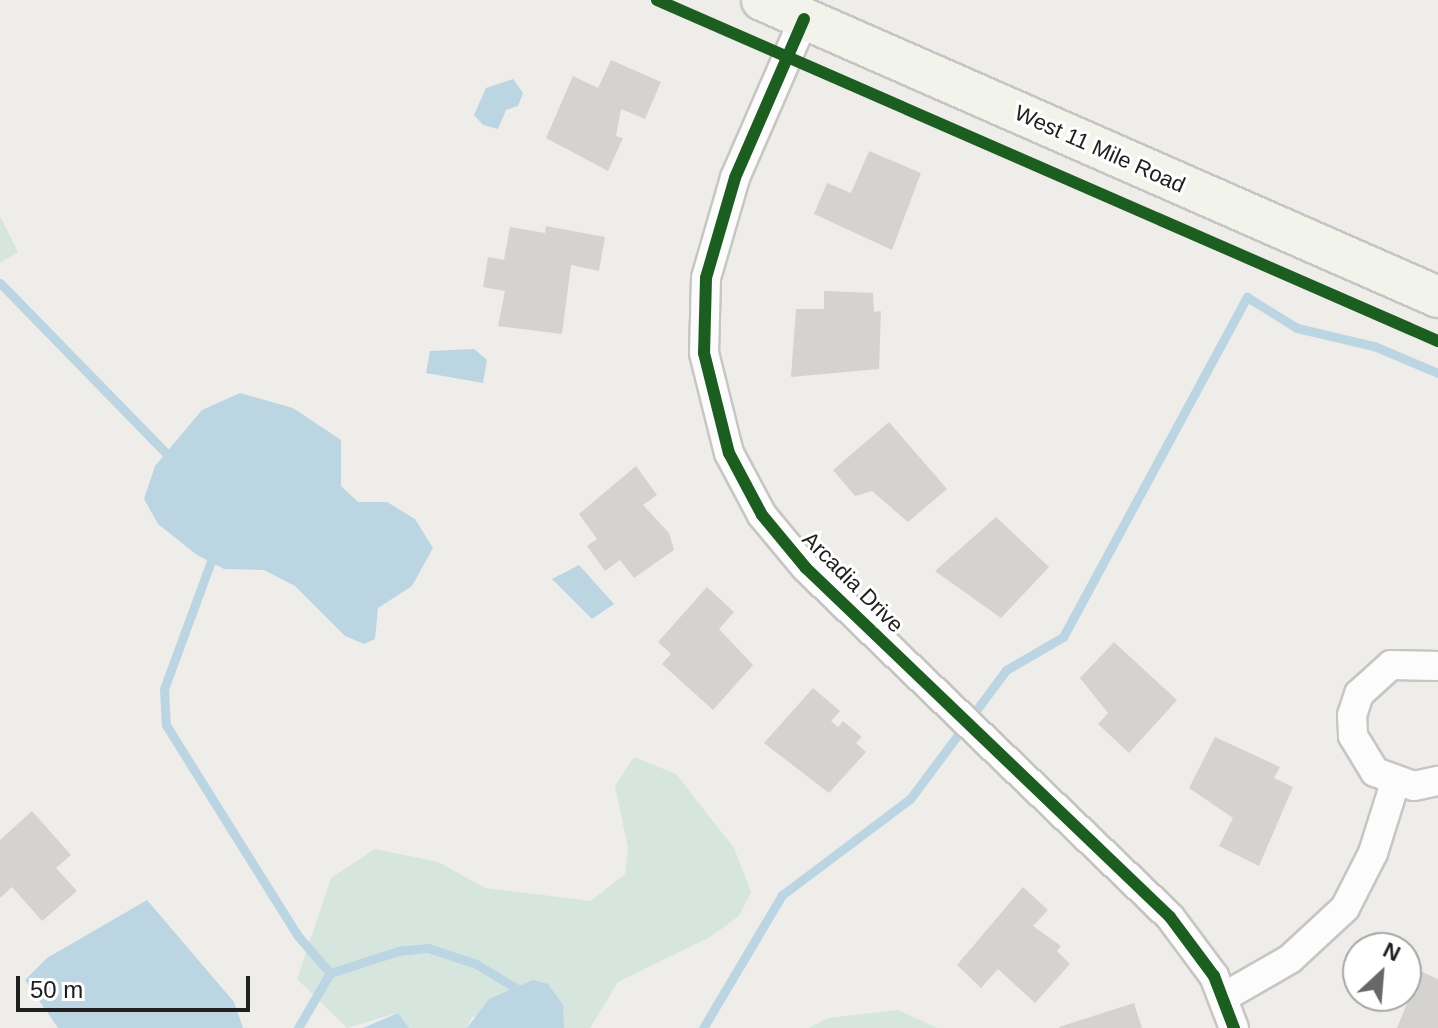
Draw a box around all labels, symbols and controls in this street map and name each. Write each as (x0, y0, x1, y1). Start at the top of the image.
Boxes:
street label: West 11 Mile Road (1011, 100, 1189, 198)
street label: Arcadia Drive (797, 526, 909, 638)
north arrow (1342, 932, 1422, 1012)
text: N (1379, 937, 1404, 966)
scale bar (20, 960, 254, 1010)
text: 50 m (30, 976, 83, 1003)

